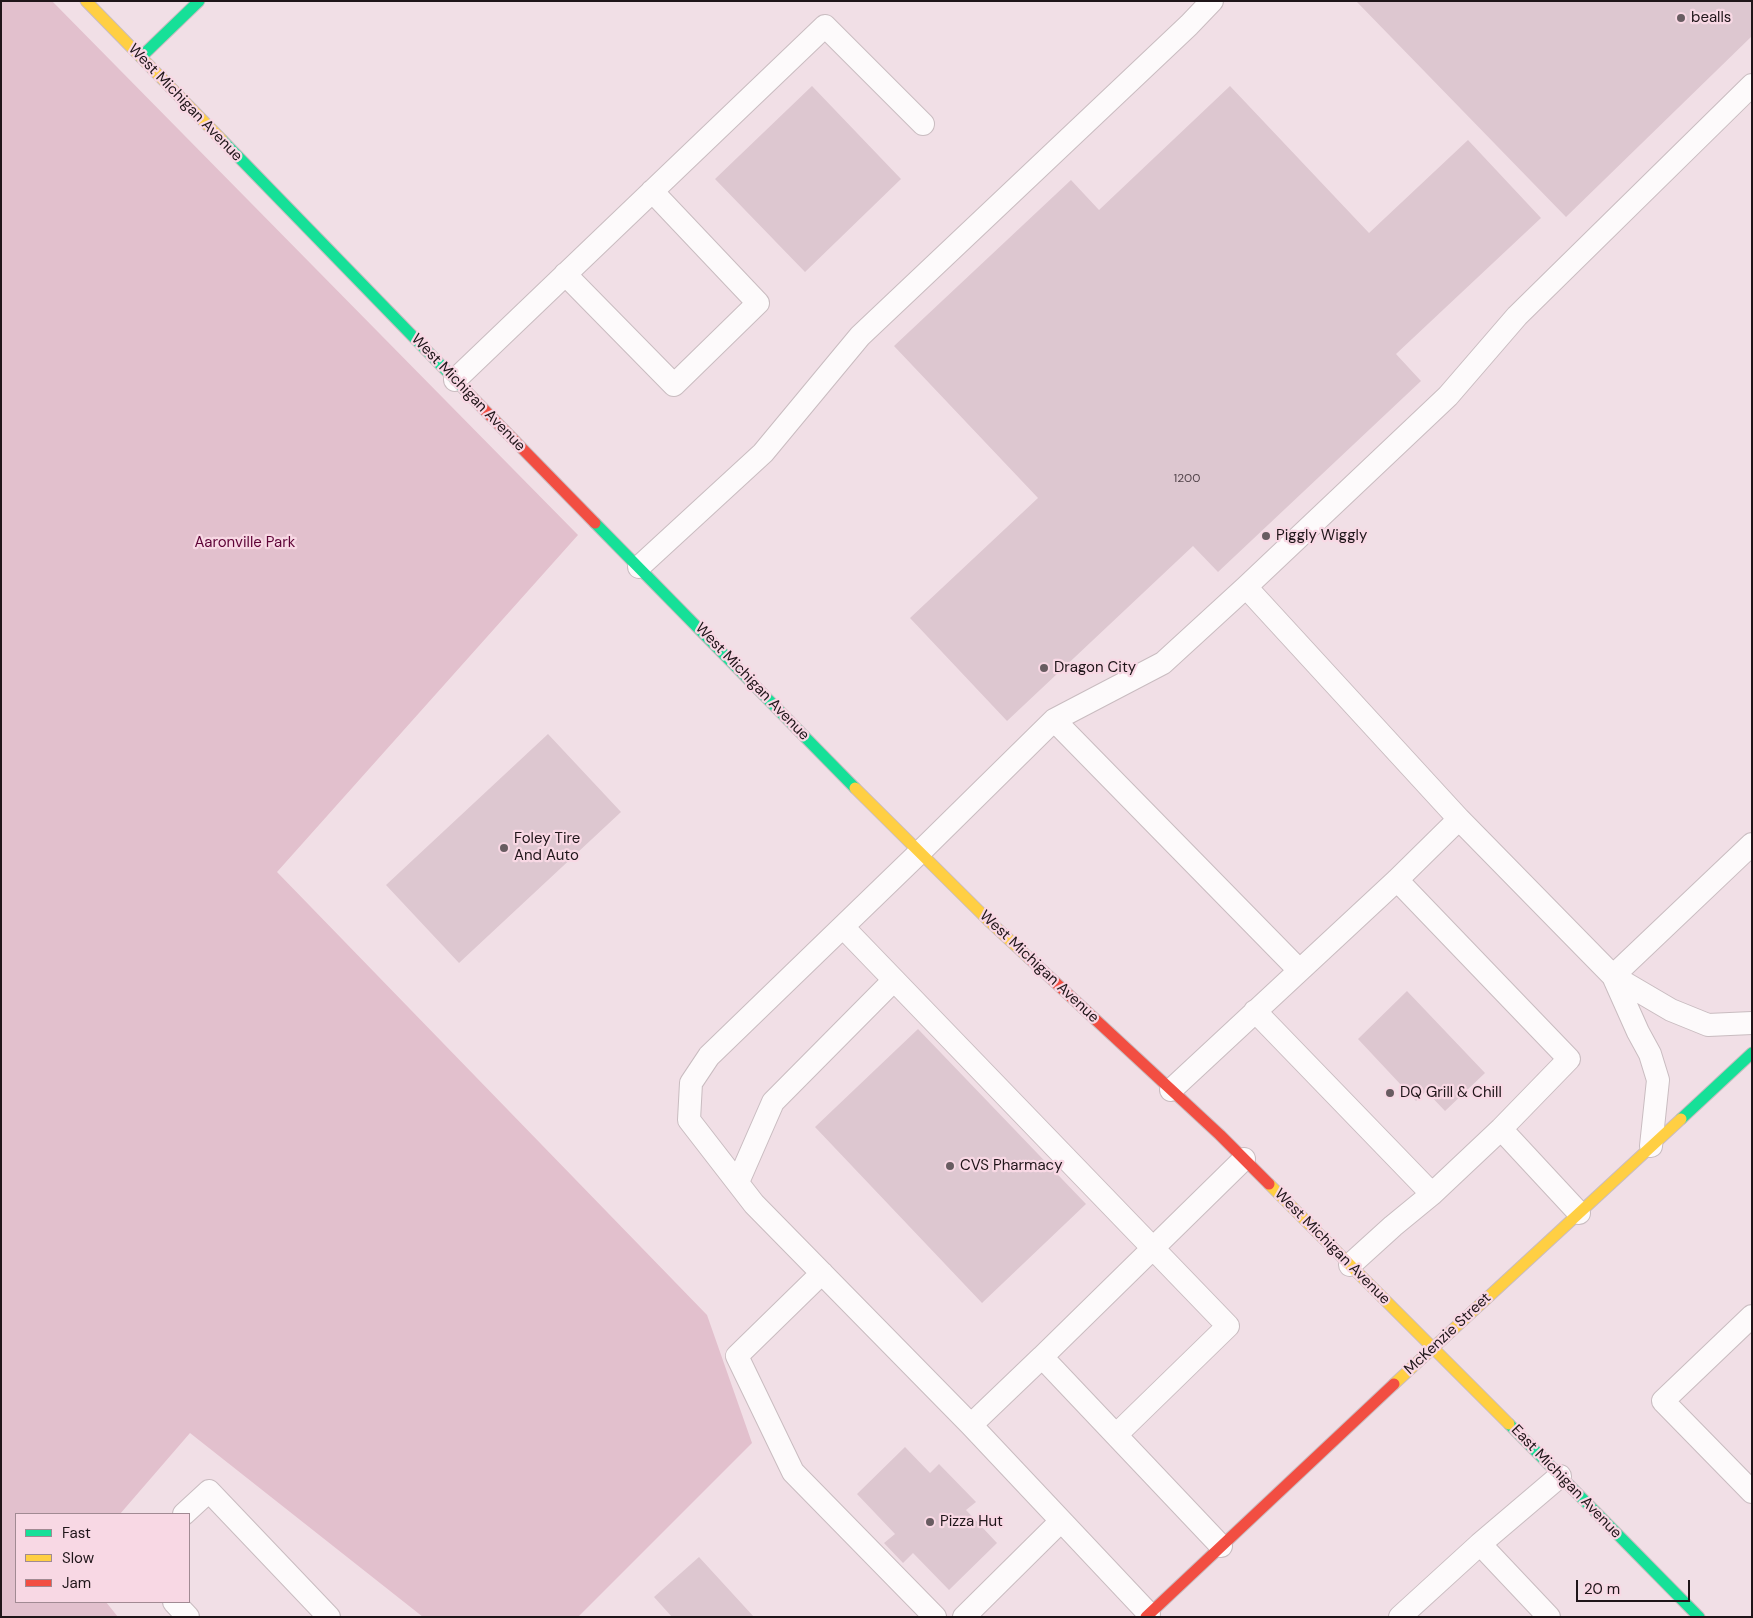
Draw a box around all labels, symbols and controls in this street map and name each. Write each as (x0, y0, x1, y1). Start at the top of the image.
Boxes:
place label: bealls (1691, 9, 1731, 27)
marker: bealls (1675, 12, 1687, 24)
street label: West Michigan Avenue (124, 40, 246, 166)
street label: West Michigan Avenue (407, 330, 529, 456)
house number: 1200 (1174, 472, 1200, 486)
place label: Piggly Wiggly (1276, 527, 1367, 545)
marker: Piggly Wiggly (1260, 530, 1272, 542)
park label: Aaronville Park (195, 534, 295, 552)
street label: West Michigan Avenue (691, 619, 813, 745)
place label: Dragon City (1054, 659, 1136, 677)
marker: Dragon City (1038, 662, 1050, 674)
place label: Foley Tire And Auto (514, 830, 580, 865)
marker: Foley Tire And Auto (498, 842, 510, 854)
street label: West Michigan Avenue (976, 907, 1102, 1027)
place label: DQ Grill & Chill (1400, 1084, 1502, 1102)
marker: DQ Grill & Chill (1384, 1087, 1396, 1099)
place label: CVS Pharmacy (960, 1157, 1063, 1175)
marker: CVS Pharmacy (944, 1160, 956, 1172)
street label: West Michigan Avenue (1270, 1185, 1394, 1309)
street label: McKenzie Street (1401, 1289, 1495, 1379)
street label: East Michigan Avenue (1507, 1422, 1625, 1542)
legend (15, 1513, 190, 1603)
place label: Pizza Hut (940, 1513, 1003, 1531)
marker: Pizza Hut (924, 1516, 936, 1528)
text: Fast (62, 1523, 91, 1543)
text: Slow (62, 1548, 94, 1568)
scale bar (1578, 1570, 1692, 1602)
text: Jam (62, 1573, 91, 1593)
text: 20 m (1584, 1579, 1620, 1599)

